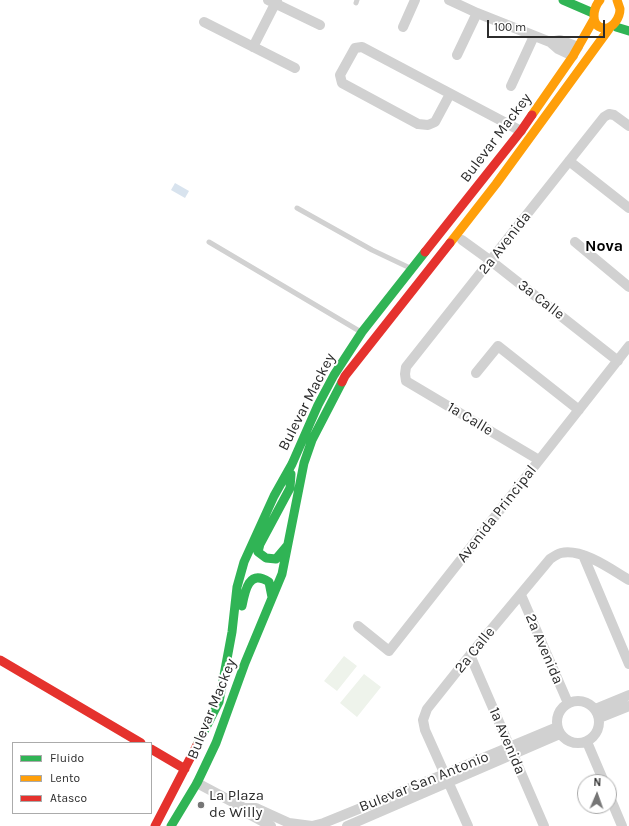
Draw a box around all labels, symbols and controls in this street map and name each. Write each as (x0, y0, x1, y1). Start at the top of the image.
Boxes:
scale bar (489, 12, 607, 38)
text: 100 m (494, 20, 526, 34)
street label: Bulevar Mackey (457, 90, 535, 186)
street label: 2a Avenida (475, 208, 535, 278)
district label: Nova (585, 236, 623, 256)
street label: 3a Calle (514, 276, 568, 324)
street label: Bulevar Mackey (275, 350, 339, 454)
street label: 1a Calle (444, 398, 496, 440)
street label: Avenida Principal (453, 462, 541, 566)
street label: 2a Avenida (521, 611, 567, 687)
street label: 2a Calle (451, 623, 499, 677)
street label: Bulevar Mackey (184, 656, 240, 762)
street label: 1a Avenida (485, 705, 529, 777)
legend (12, 742, 152, 814)
street label: Bulevar San Antonio (357, 748, 491, 816)
text: Fluido (50, 751, 84, 765)
text: Lento (50, 771, 80, 785)
north arrow (577, 774, 617, 814)
text: N (593, 776, 602, 789)
place label: La Plaza de Willy (209, 787, 264, 822)
text: Atasco (50, 791, 87, 805)
marker: La Plaza de Willy (196, 800, 206, 810)

